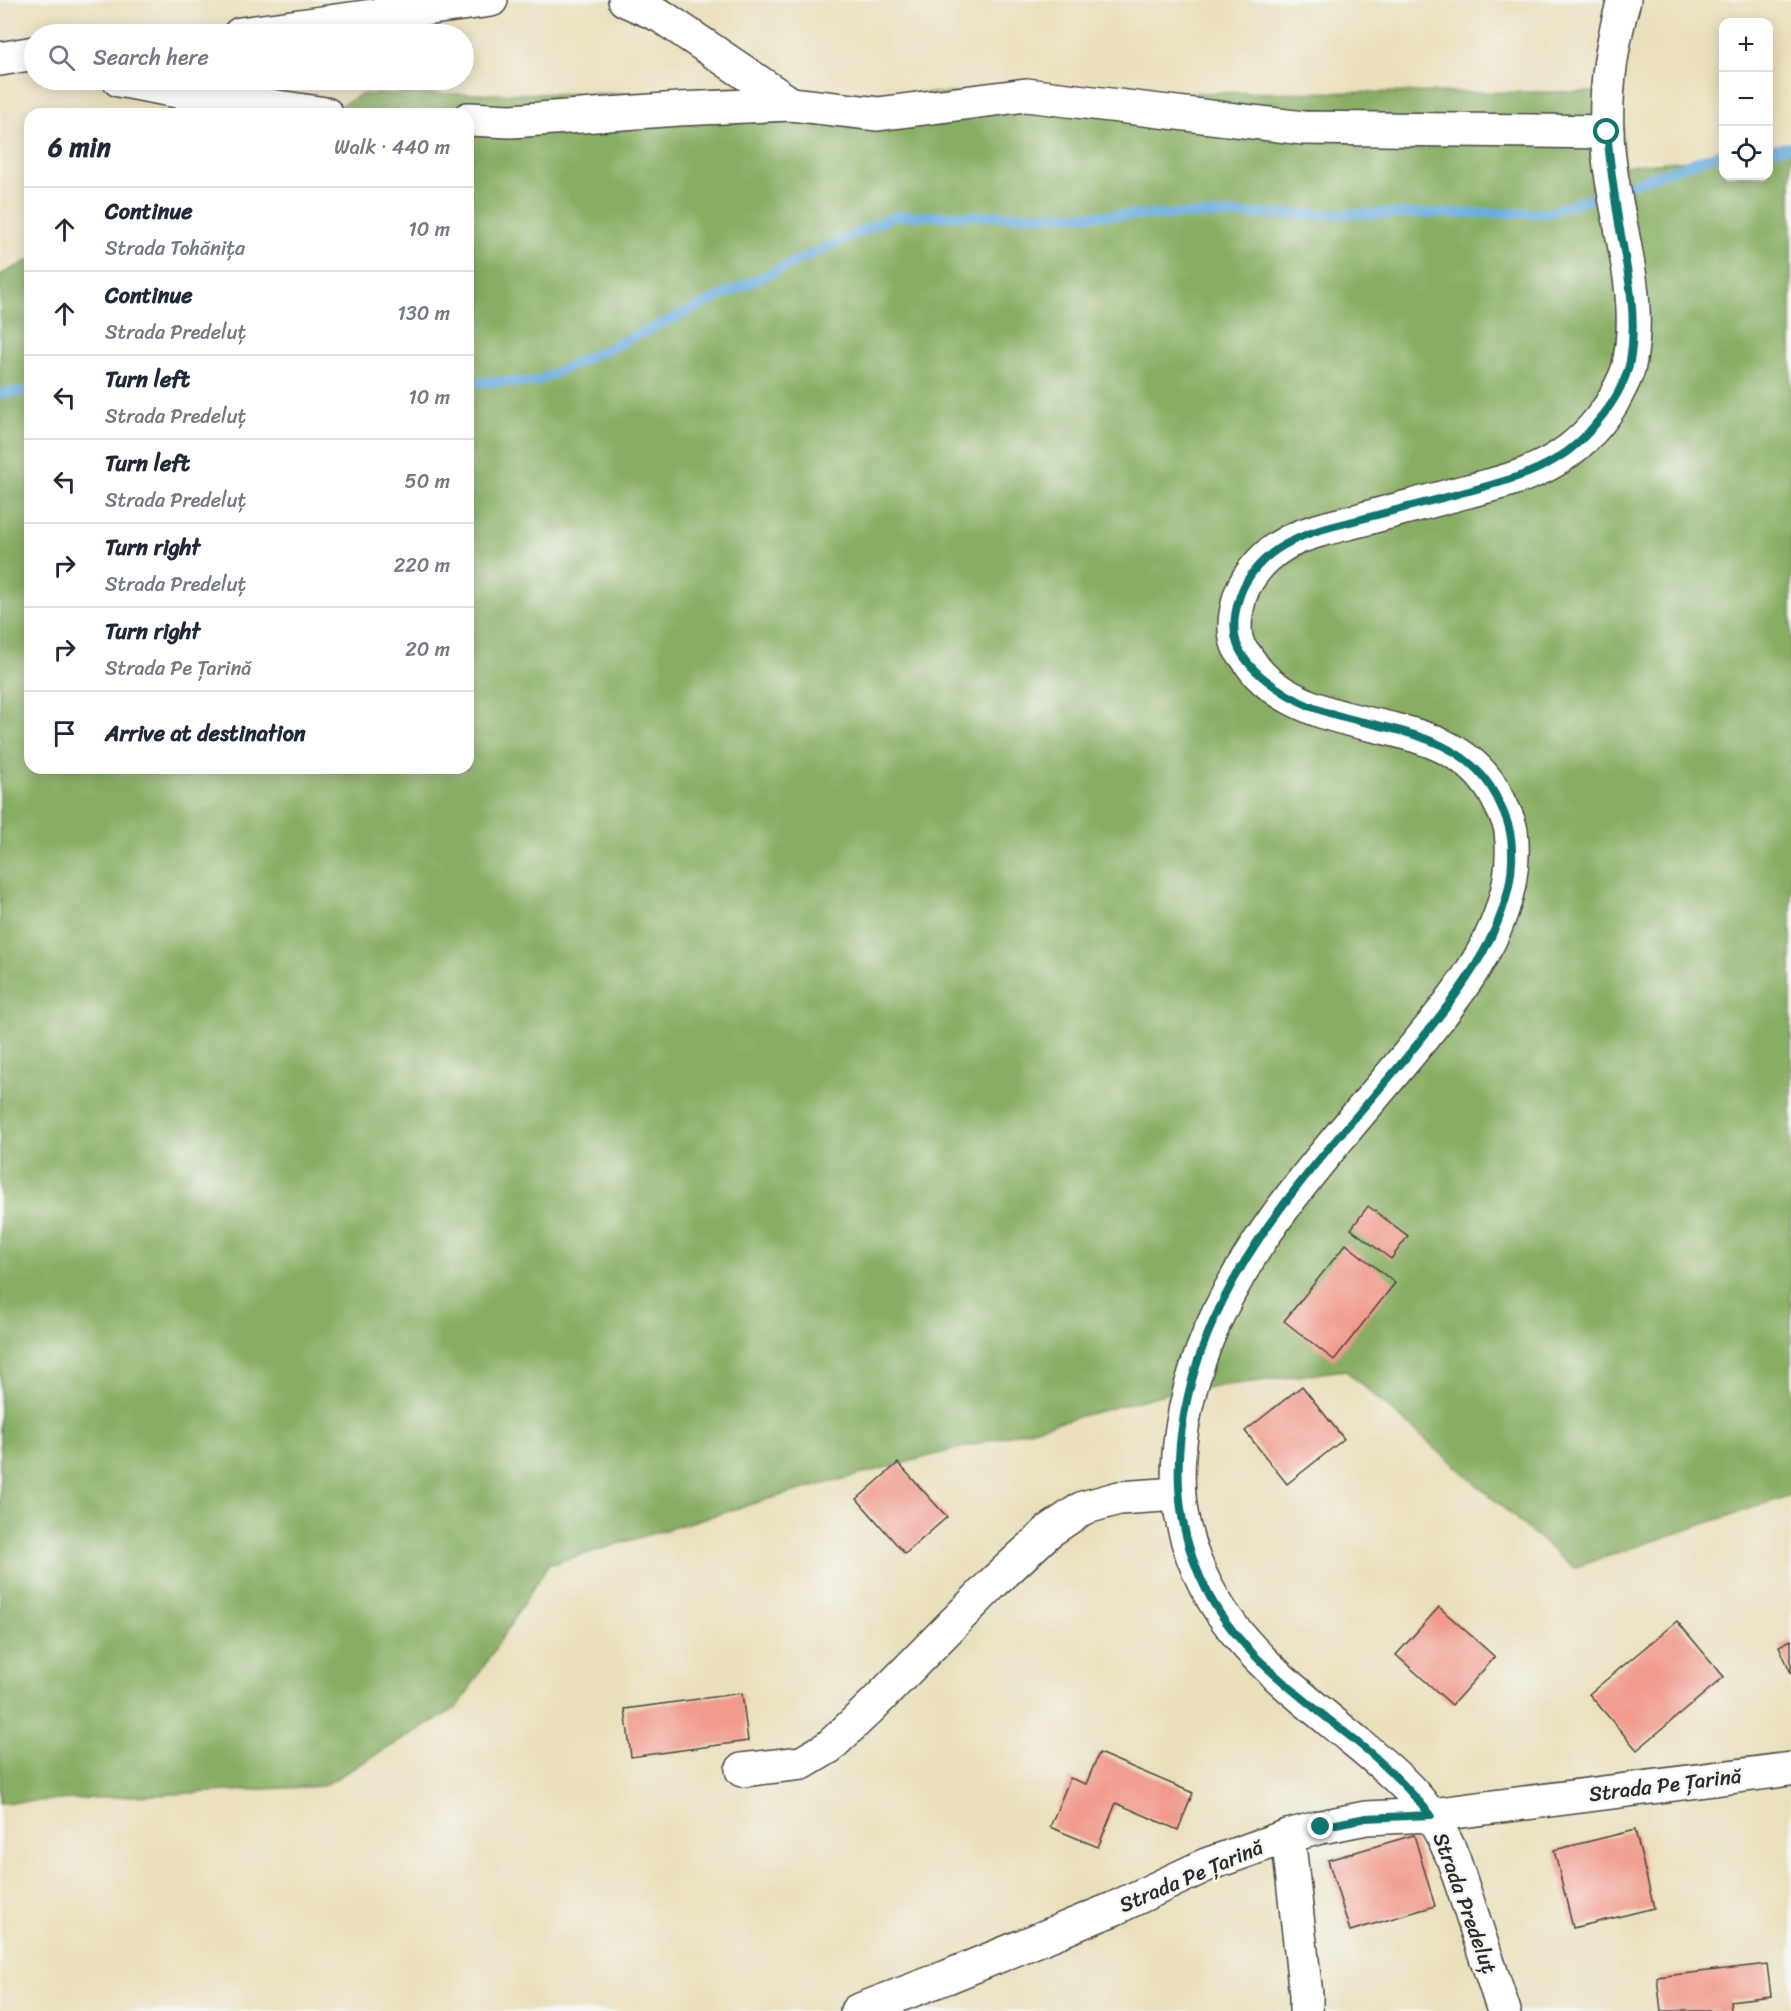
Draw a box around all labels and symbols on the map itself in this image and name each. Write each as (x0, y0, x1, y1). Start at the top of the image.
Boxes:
route start (1593, 118, 1619, 144)
street label: Strada Pe Țarină (1586, 1757, 1745, 1813)
route end (1307, 1813, 1333, 1839)
street label: Strada Predeluț (1422, 1827, 1508, 1979)
street label: Strada Pe Țarină (1113, 1828, 1270, 1923)

